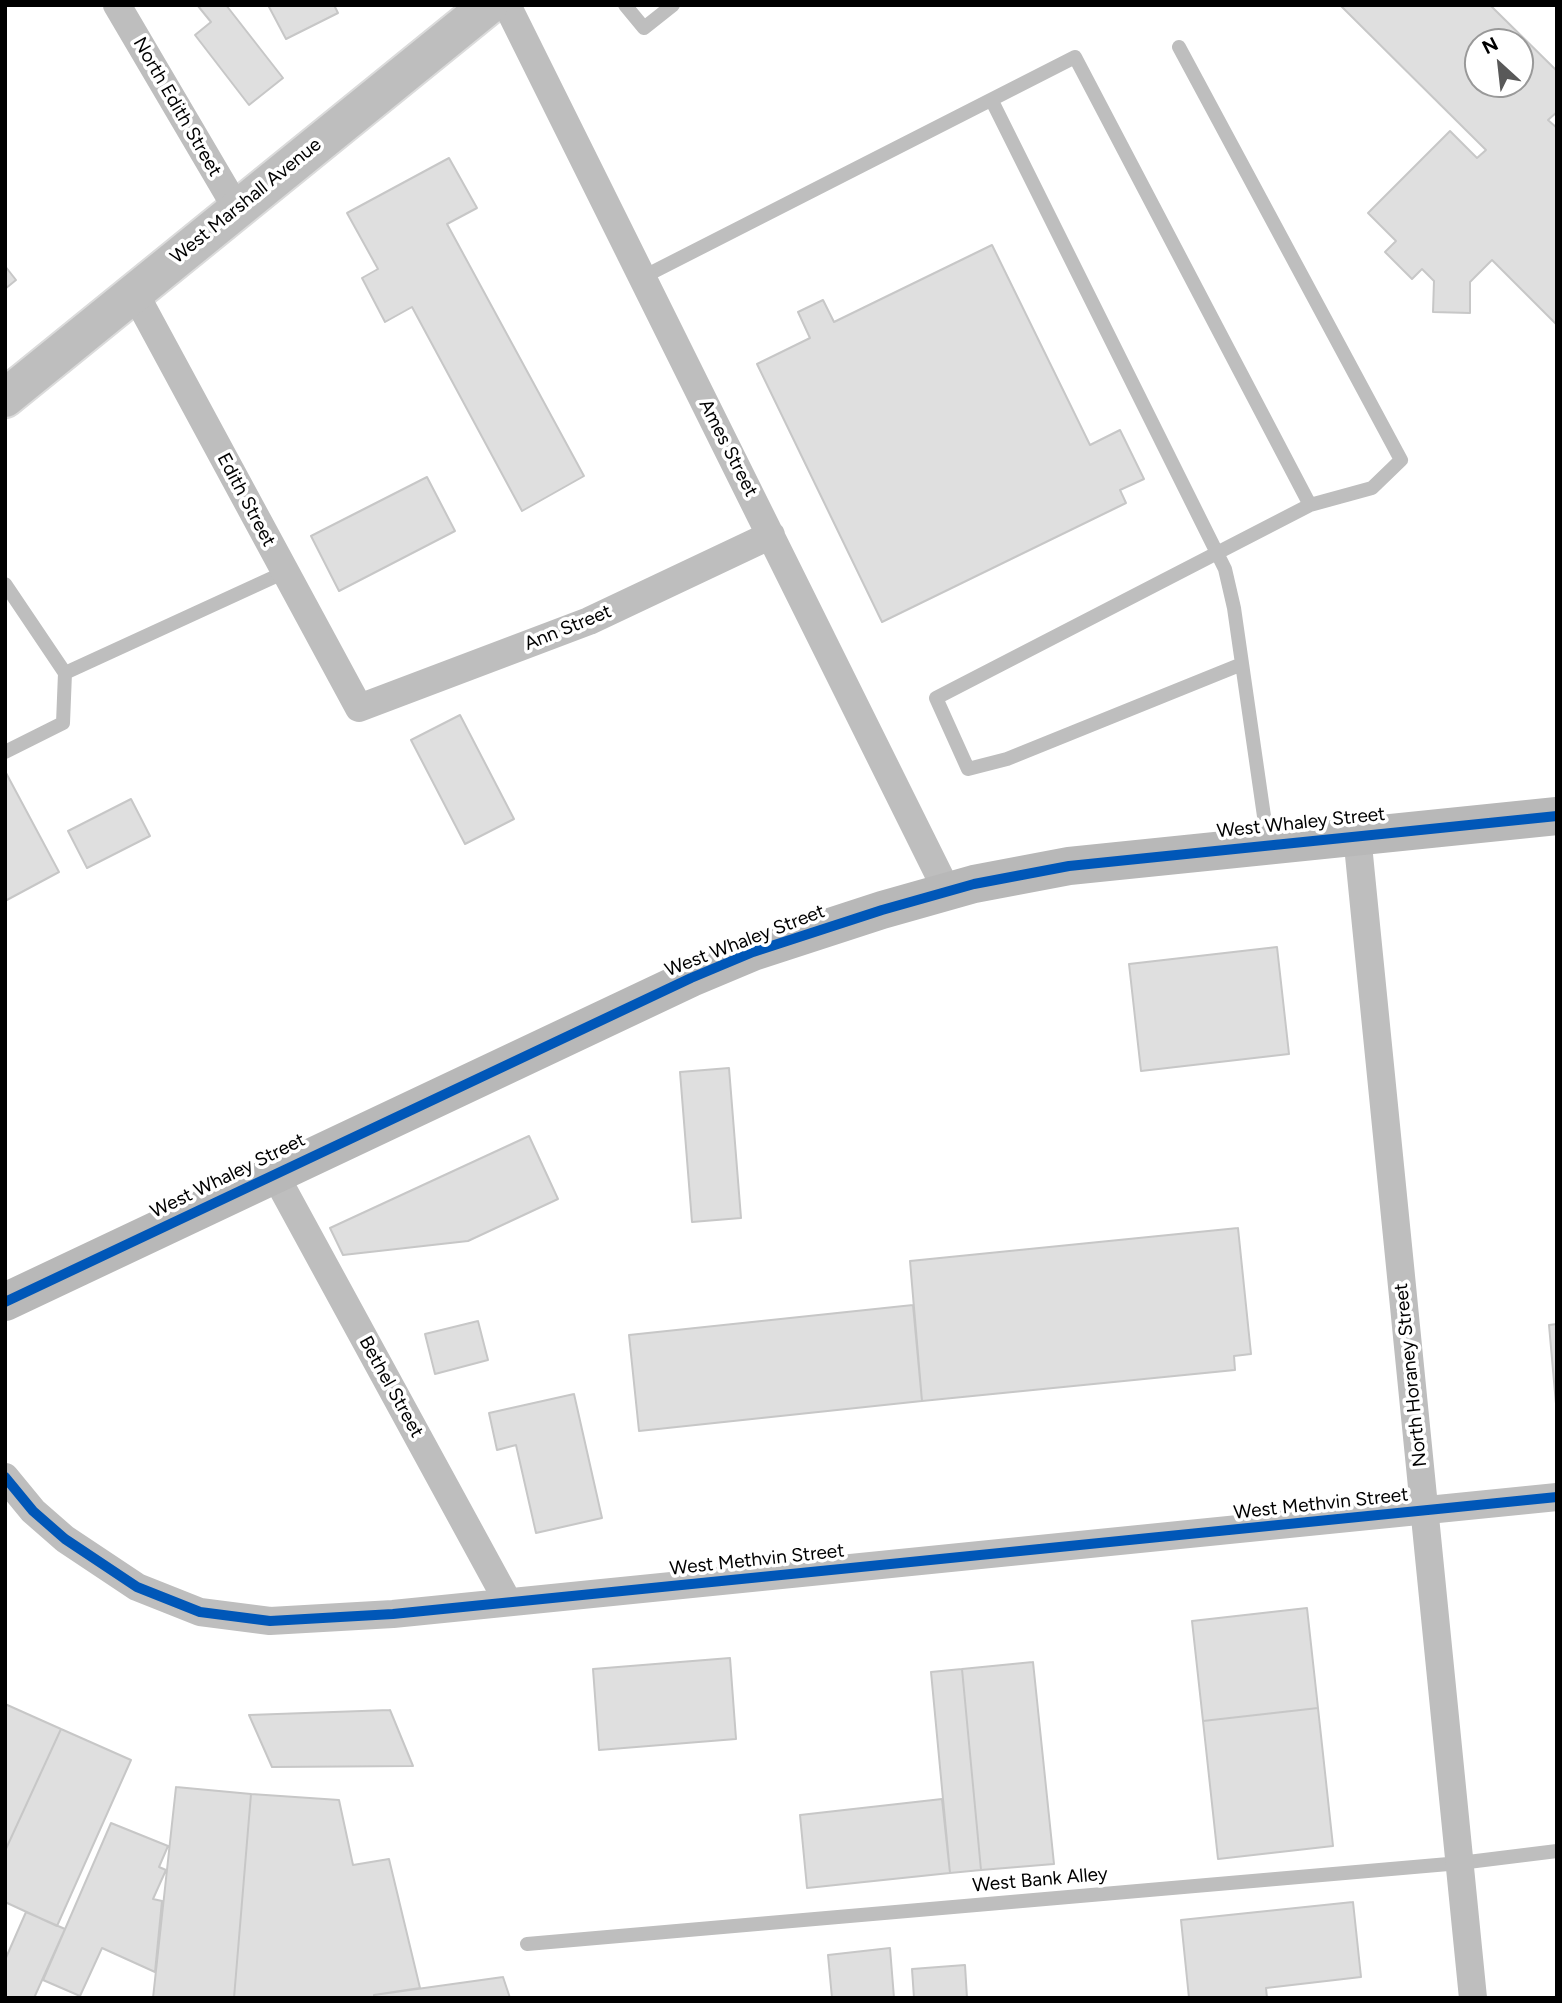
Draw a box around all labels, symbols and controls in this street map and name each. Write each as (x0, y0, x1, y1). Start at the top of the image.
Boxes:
north arrow (1464, 28, 1534, 98)
text: N (1478, 32, 1502, 59)
street label: North Edith Street (128, 33, 226, 181)
street label: West Marshall Avenue (166, 133, 326, 269)
street label: Ames Street (694, 396, 762, 500)
street label: Edith Street (212, 449, 280, 551)
street label: Ann Street (521, 600, 615, 656)
street label: West Whaley Street (1216, 803, 1386, 843)
street label: West Whaley Street (662, 900, 828, 982)
street label: West Whaley Street (147, 1129, 309, 1223)
street label: North Horaney Street (1390, 1282, 1432, 1468)
street label: Bethel Street (354, 1332, 428, 1442)
street label: West Methvin Street (1233, 1483, 1409, 1525)
street label: West Methvin Street (669, 1539, 845, 1581)
street label: West Bank Alley (971, 1863, 1109, 1897)

